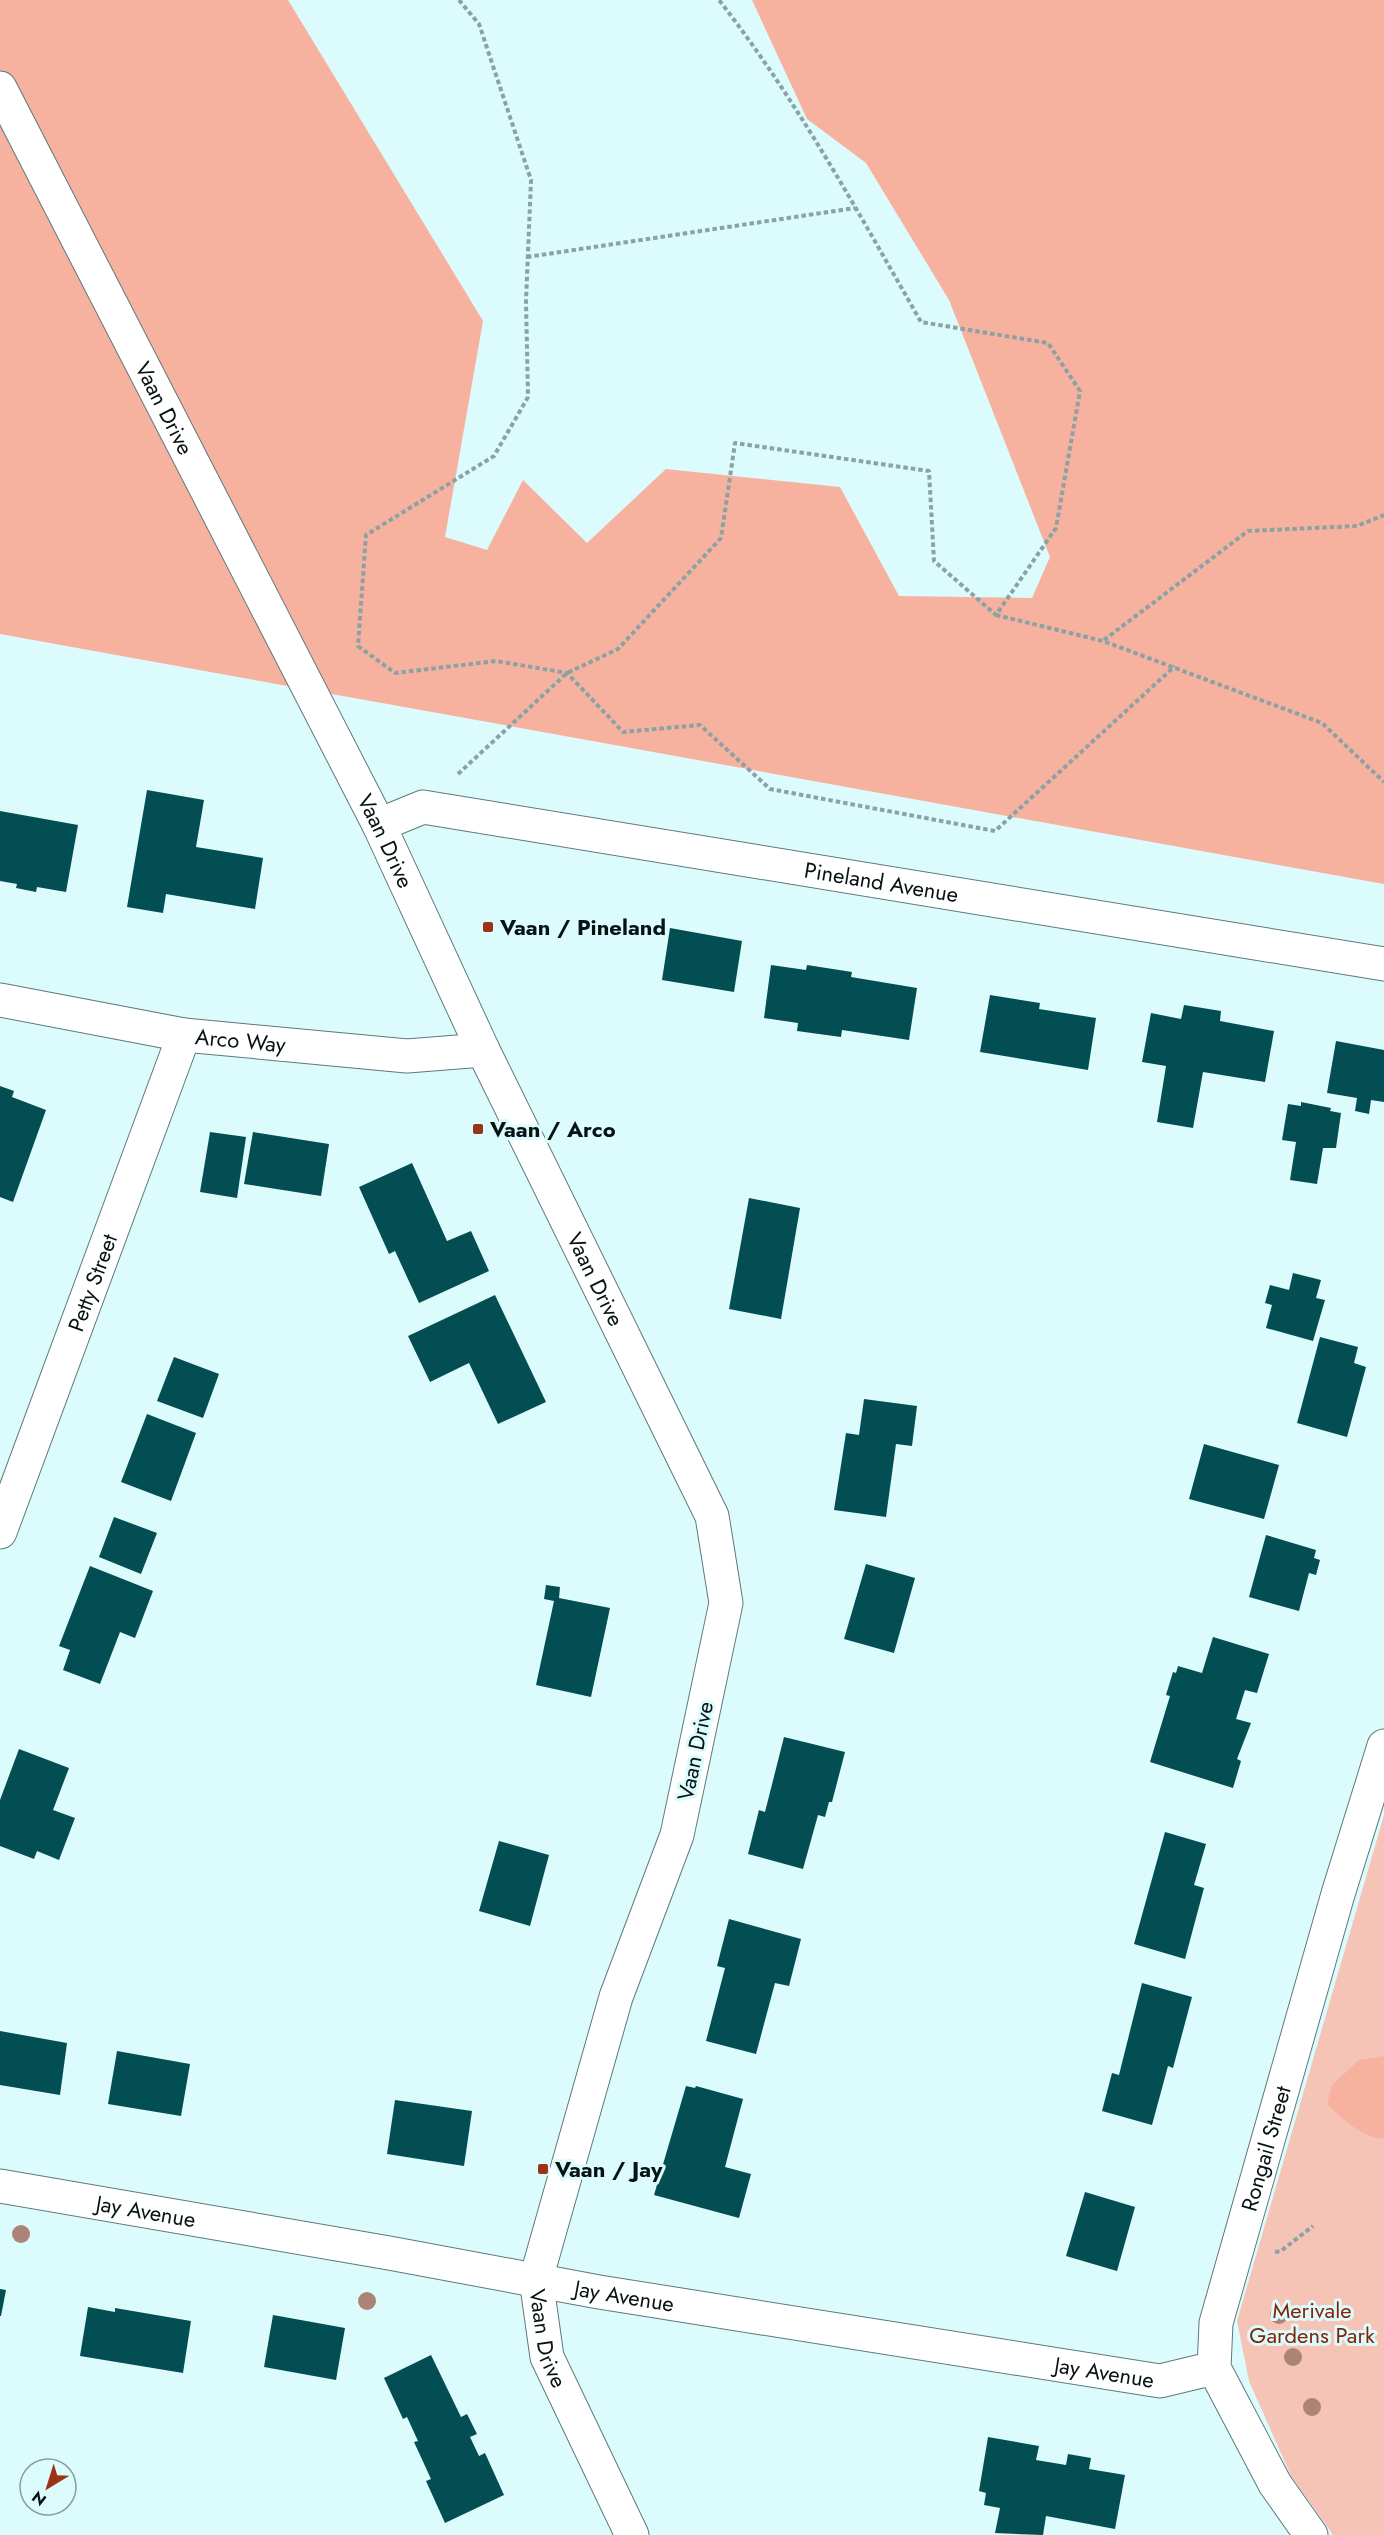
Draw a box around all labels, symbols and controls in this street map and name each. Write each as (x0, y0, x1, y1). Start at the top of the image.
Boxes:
street label: Vaan Drive (127, 356, 202, 460)
street label: Vaan Drive (350, 788, 422, 893)
street label: Pineland Avenue (802, 854, 961, 910)
place label: Vaan / Pineland (499, 911, 666, 943)
marker: Vaan / Pineland (481, 920, 495, 934)
street label: Arco Way (194, 1020, 287, 1061)
place label: Vaan / Arco (489, 1113, 616, 1145)
marker: Vaan / Arco (471, 1122, 485, 1136)
street label: Vaan Drive (559, 1227, 632, 1331)
street label: Petty Street (60, 1228, 125, 1336)
street label: Vaan Drive (669, 1698, 721, 1804)
street label: Rongail Street (1233, 2081, 1299, 2215)
place label: Vaan / Jay (554, 2153, 663, 2185)
marker: Vaan / Jay (536, 2162, 550, 2176)
street label: Jay Avenue (91, 2186, 198, 2235)
street label: Jay Avenue (569, 2271, 677, 2320)
street label: Vaan Drive (522, 2287, 575, 2393)
park label: Merivale Gardens Park (1249, 2294, 1375, 2351)
street label: Jay Avenue (1049, 2348, 1157, 2396)
north arrow (18, 2457, 78, 2517)
text: N (27, 2485, 51, 2511)

